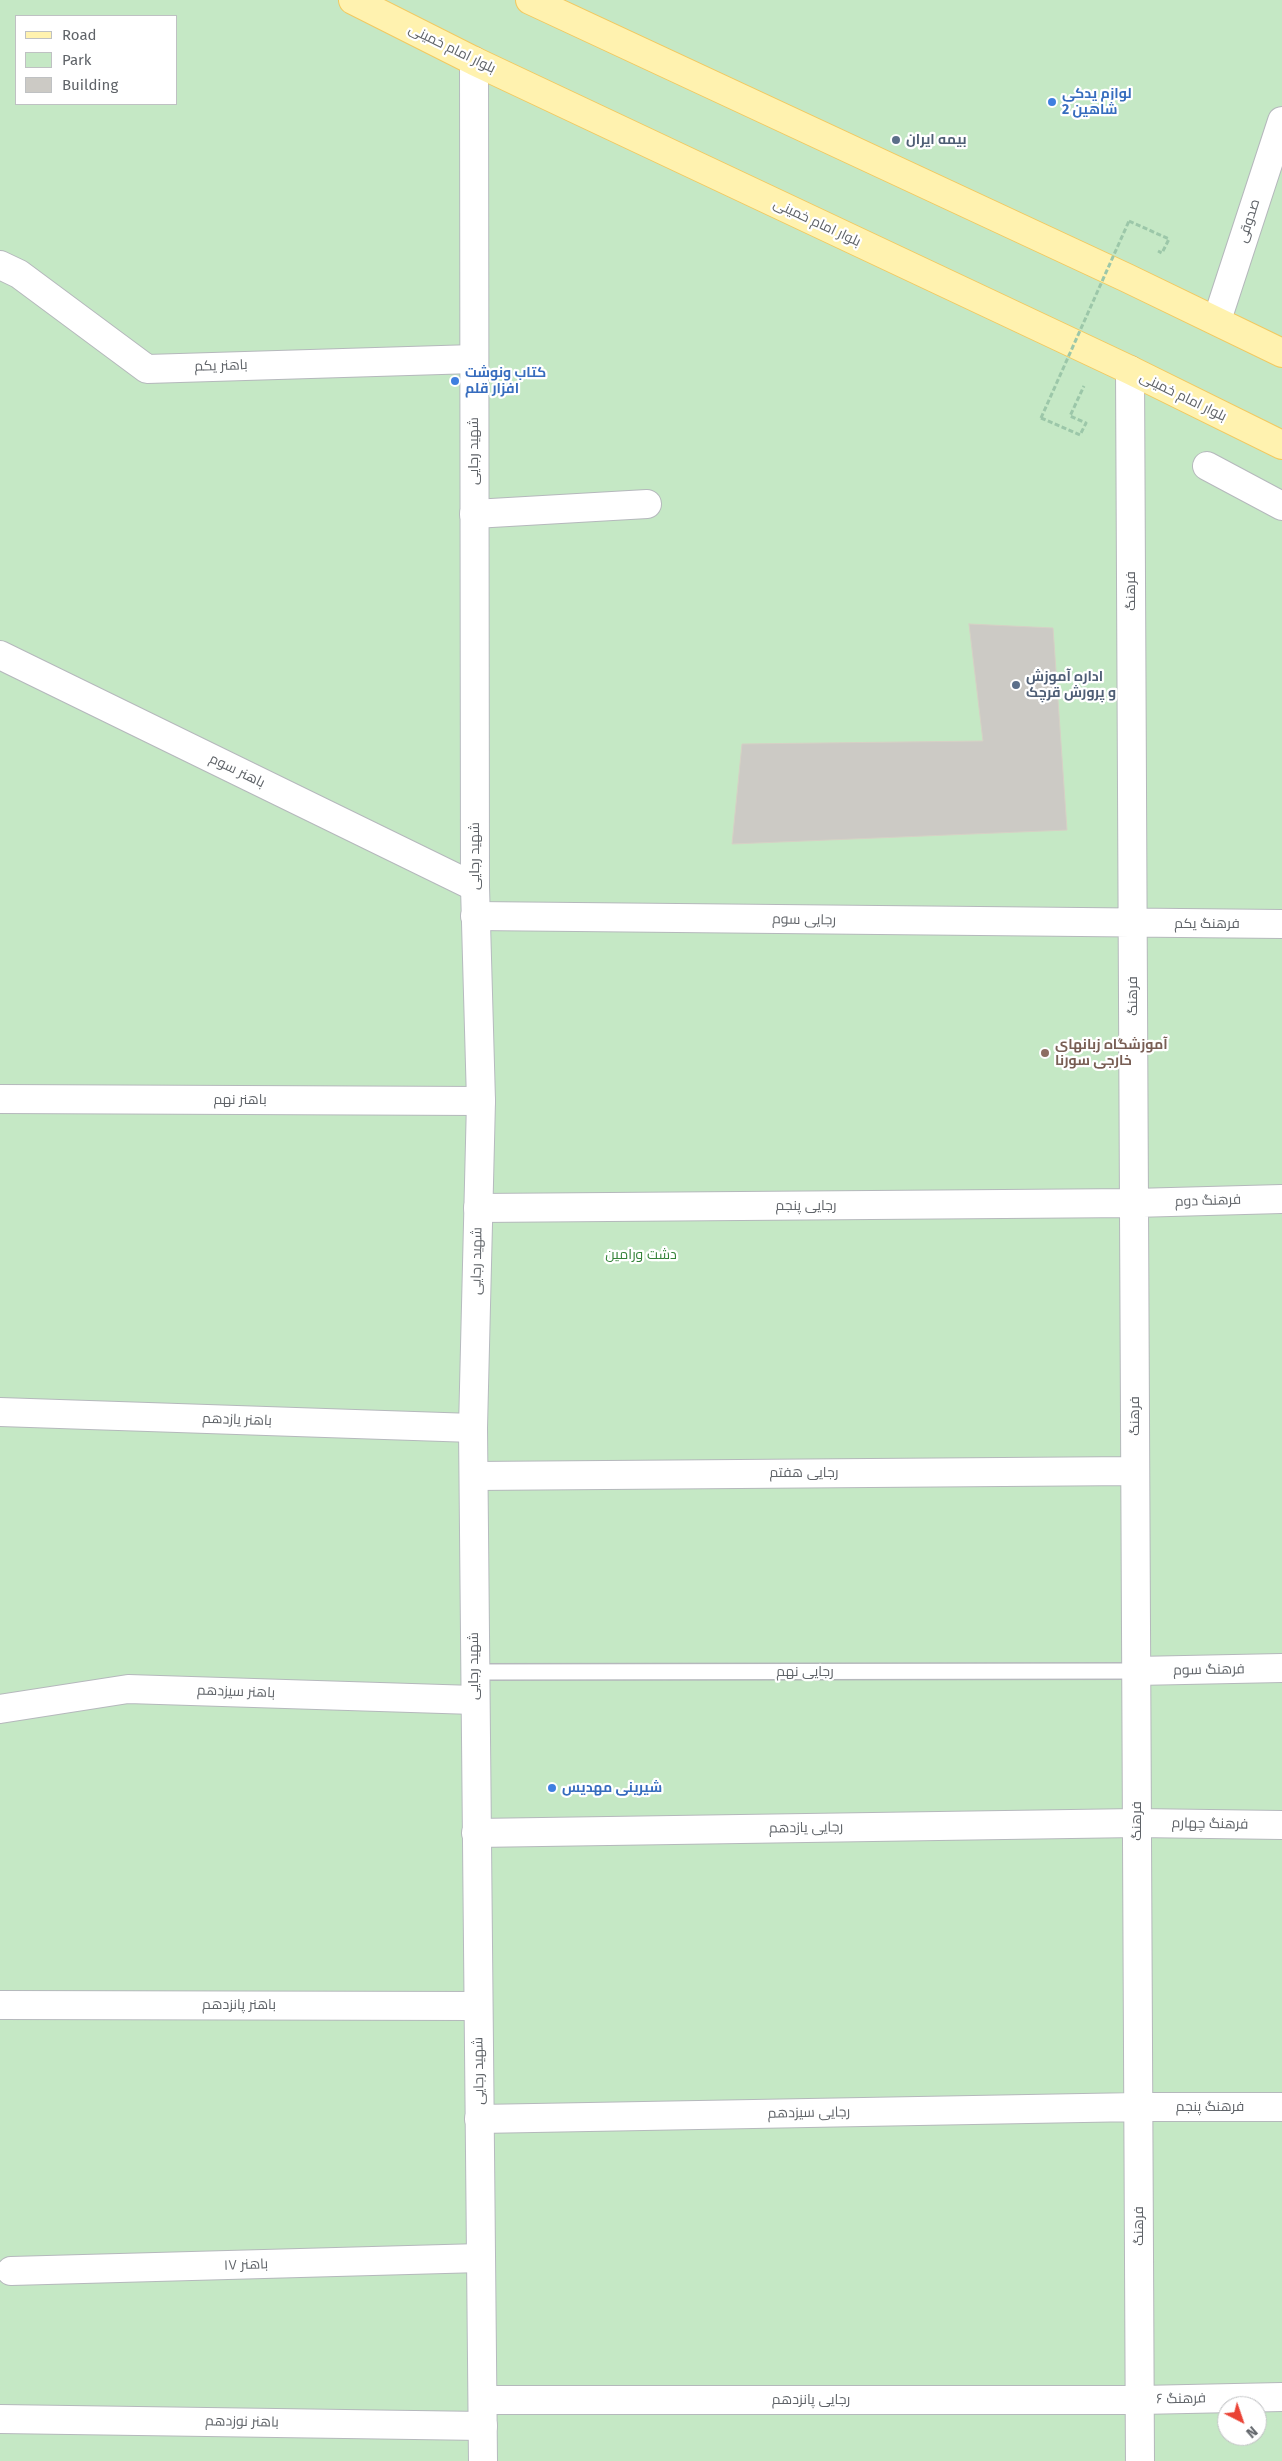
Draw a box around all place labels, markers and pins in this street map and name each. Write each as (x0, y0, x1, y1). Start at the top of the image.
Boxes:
place label: لوازم یدکی شاهین 2 (1062, 86, 1132, 118)
marker: لوازم یدکی شاهین 2 (1046, 96, 1058, 108)
place label: بیمه ایران (906, 132, 967, 148)
marker: بیمه ایران (890, 134, 902, 146)
place label: کتاب ونوشت افزار قلم (465, 365, 546, 398)
marker: کتاب ونوشت افزار قلم (449, 375, 461, 387)
place label: اداره آموزش و پرورش قرچک (1026, 669, 1116, 702)
marker: اداره آموزش و پرورش قرچک (1010, 679, 1022, 691)
place label: آموزشگاه زبانهای خارجی سورنا (1055, 1037, 1168, 1070)
marker: آموزشگاه زبانهای خارجی سورنا (1039, 1047, 1051, 1059)
place label: شیرینی مهدیس (562, 1780, 662, 1796)
marker: شیرینی مهدیس (546, 1782, 558, 1794)

